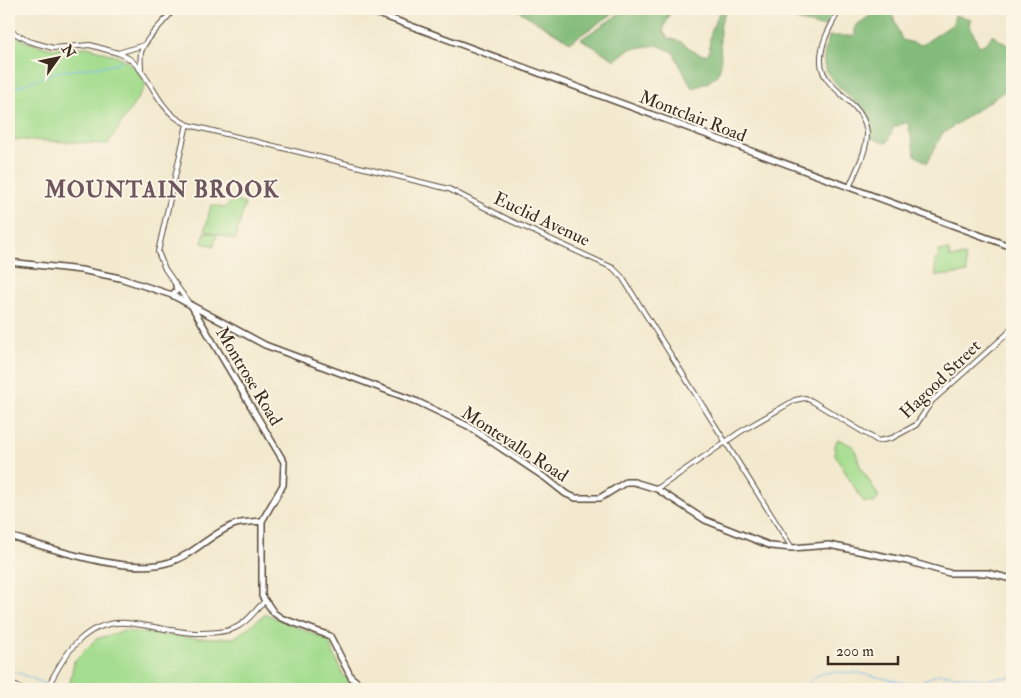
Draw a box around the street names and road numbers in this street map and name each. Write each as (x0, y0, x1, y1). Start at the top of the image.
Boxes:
street label: Montclair Road (636, 86, 750, 147)
street label: Euclid Avenue (490, 187, 594, 252)
street label: Montrose Road (210, 323, 287, 430)
street label: Hagood Street (895, 335, 986, 424)
street label: Montevallo Road (457, 401, 572, 488)

